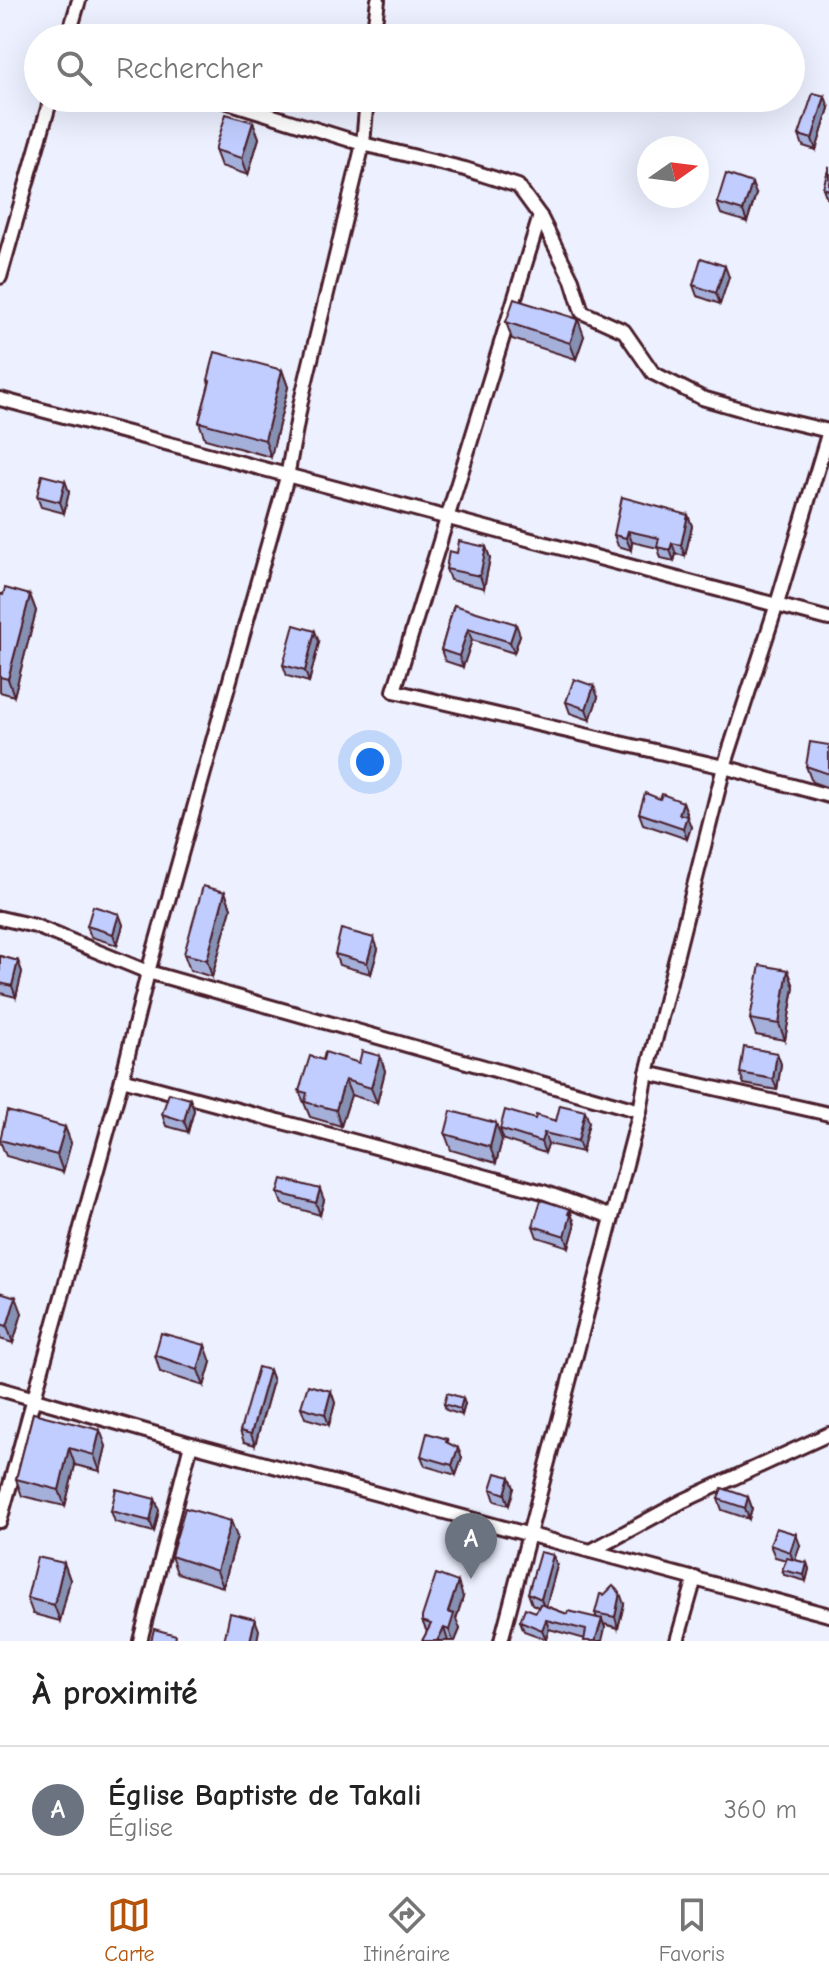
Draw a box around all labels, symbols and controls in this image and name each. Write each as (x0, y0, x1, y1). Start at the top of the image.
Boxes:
search box (24, 24, 805, 112)
icon: search (52, 46, 96, 90)
text: Rechercher (116, 51, 263, 86)
north arrow (637, 136, 709, 208)
your location (350, 742, 390, 782)
pin: A (445, 1513, 497, 1579)
text: À proximité (32, 1673, 198, 1713)
text: Église Baptiste de Takali (108, 1778, 422, 1813)
text: A (51, 1795, 65, 1825)
text: 360 m (724, 1795, 797, 1825)
text: Église (108, 1813, 173, 1843)
tab: Carte (104, 1893, 155, 1967)
tab: Itinéraire (363, 1893, 450, 1967)
tab: Favoris (659, 1893, 725, 1967)

